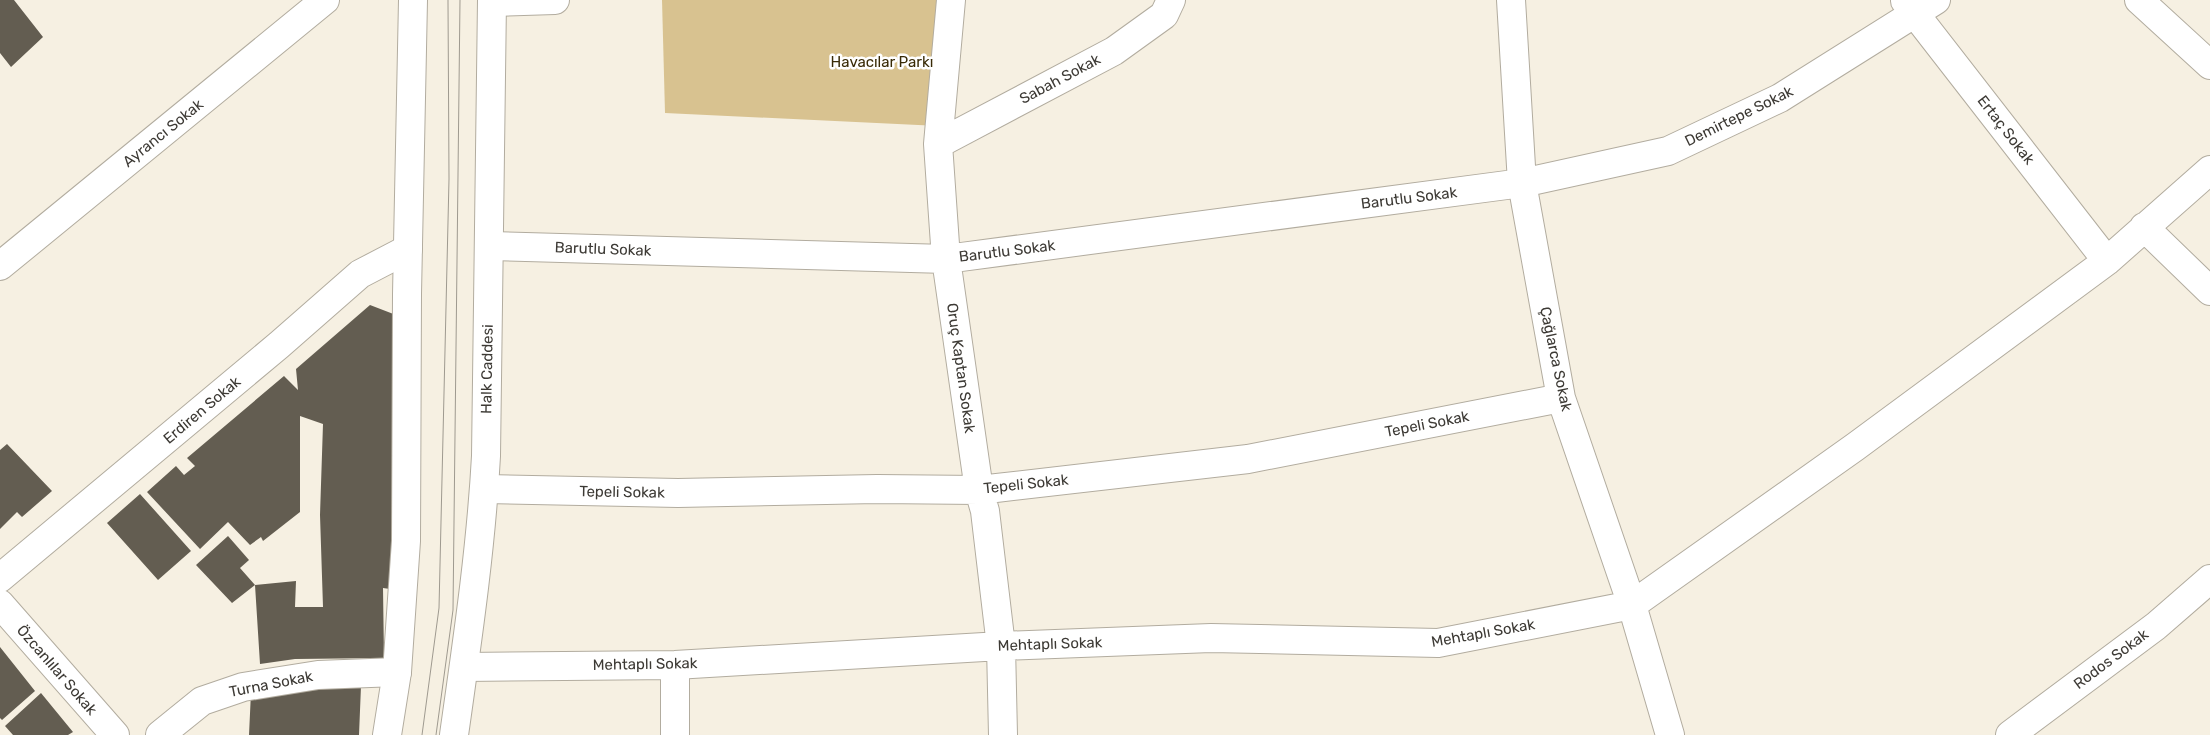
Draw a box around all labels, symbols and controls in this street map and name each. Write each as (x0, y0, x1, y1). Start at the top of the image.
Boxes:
street label: Sabah Sokak (1016, 50, 1104, 108)
park label: Havacılar Parkı (831, 53, 933, 71)
street label: Demirtepe Sokak (1682, 82, 1796, 150)
street label: Ertaç Sokak (1974, 92, 2039, 168)
street label: Ayrancı Sokak (119, 95, 207, 171)
street label: Barutlu Sokak (1360, 183, 1458, 213)
street label: Barutlu Sokak (958, 236, 1056, 266)
street label: Barutlu Sokak (554, 238, 652, 260)
street label: Oruç Kaptan Sokak (943, 302, 979, 435)
street label: Çağlarca Sokak (1536, 305, 1576, 413)
street label: Halk Caddesi (477, 324, 497, 414)
street label: Erdiren Sokak (160, 372, 245, 448)
street label: Tepeli Sokak (1383, 407, 1471, 441)
street label: Tepeli Sokak (983, 471, 1070, 497)
street label: Tepeli Sokak (579, 482, 665, 502)
street label: Mehtaplı Sokak (1430, 615, 1536, 651)
street label: Özcanlılar Sokak (13, 621, 101, 719)
street label: Rodos Sokak (2070, 625, 2152, 693)
street label: Mehtaplı Sokak (997, 633, 1103, 655)
street label: Mehtaplı Sokak (592, 654, 698, 674)
street label: Turna Sokak (228, 667, 315, 701)

